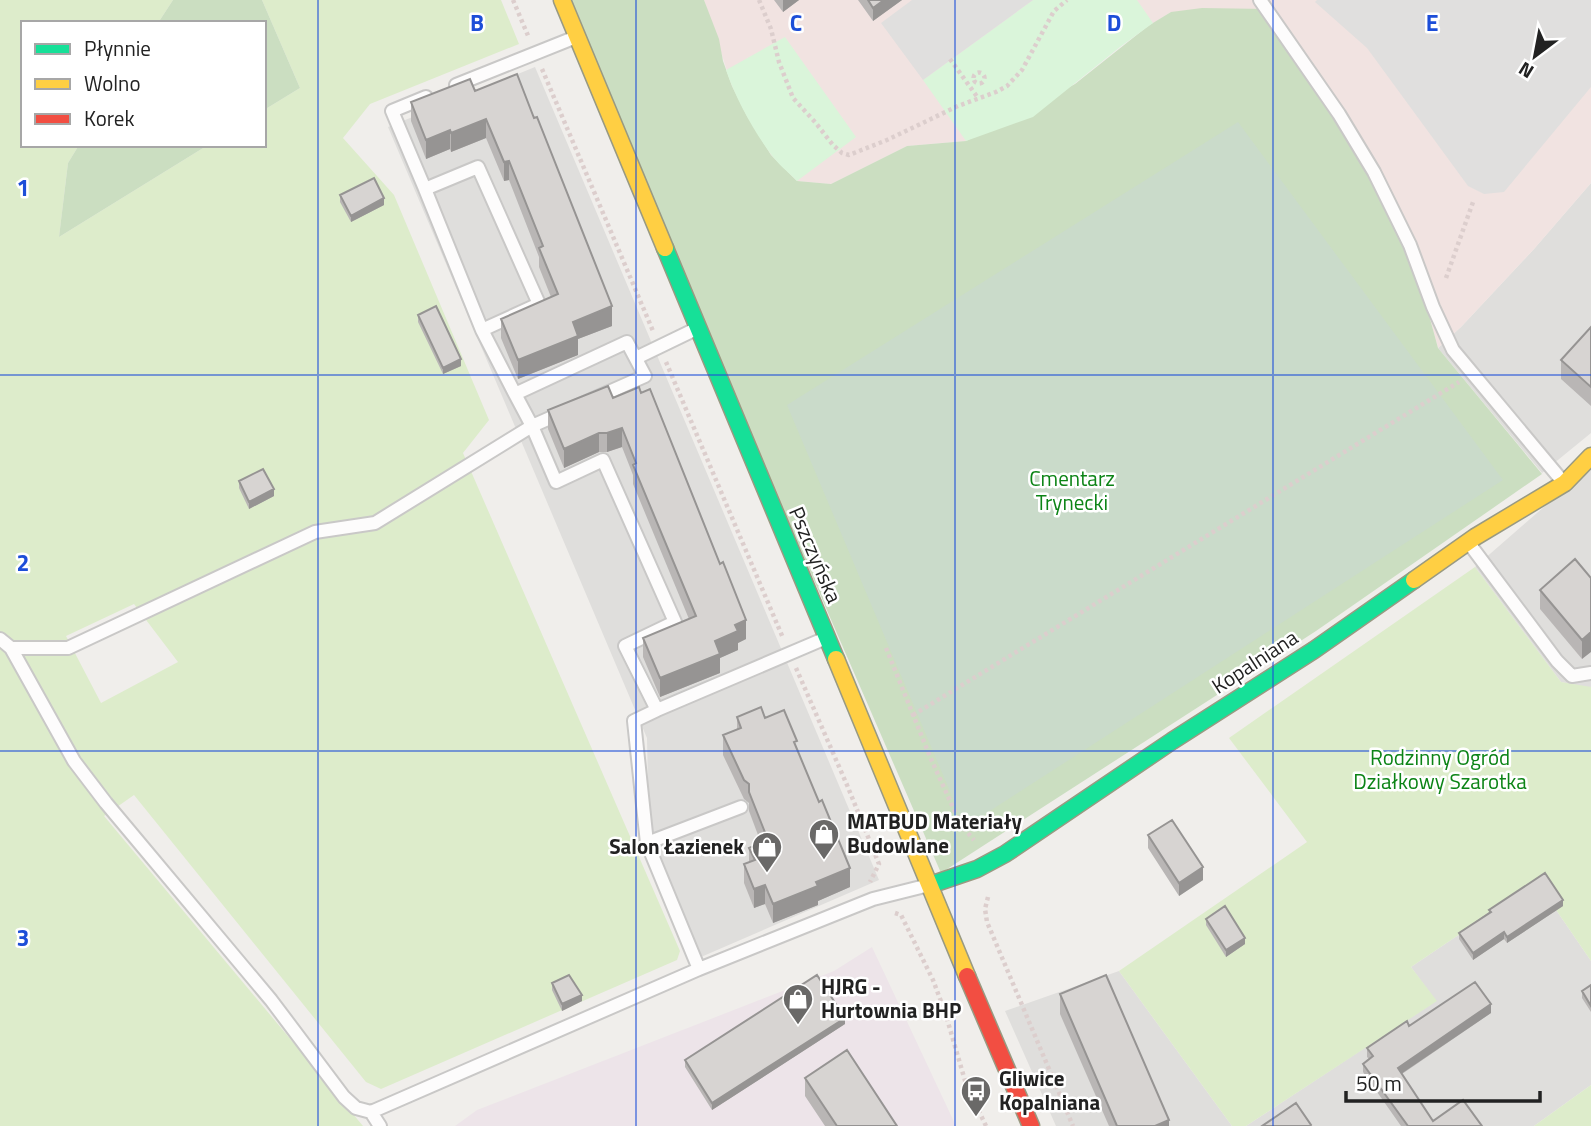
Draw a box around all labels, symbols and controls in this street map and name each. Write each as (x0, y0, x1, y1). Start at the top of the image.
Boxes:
text: B (470, 5, 484, 40)
text: C (790, 5, 802, 40)
text: D (1107, 5, 1121, 40)
text: E (1426, 5, 1438, 40)
legend (21, 21, 266, 147)
north arrow (1500, 21, 1570, 91)
text: Płynnie (84, 32, 151, 64)
text: N (1512, 55, 1539, 87)
text: Wolno (84, 67, 141, 99)
text: Korek (84, 102, 134, 134)
text: 1 (17, 170, 29, 205)
park label: Cmentarz Trynecki (1029, 462, 1115, 518)
street label: Pszczyńska (781, 501, 851, 608)
text: 2 (17, 545, 29, 580)
street label: Kopalniana (1205, 621, 1304, 701)
park label: Rodzinny Ogród Działkowy Szarotka (1353, 741, 1527, 797)
place label: MATBUD Materiały Budowlane (847, 805, 1023, 861)
shop icon: MATBUD Materiały Budowlane (807, 817, 841, 861)
place label: Salon Łazienek (609, 830, 744, 862)
shop icon: Salon Łazienek (750, 830, 784, 874)
text: 3 (17, 920, 29, 955)
place label: HJRG - Hurtownia BHP (821, 970, 961, 1026)
shop icon: HJRG - Hurtownia BHP (781, 982, 815, 1026)
scale bar (1346, 1060, 1540, 1104)
place label: Gliwice Kopalniana (999, 1062, 1100, 1118)
text: 50 m (1356, 1067, 1402, 1099)
bus stop icon: Gliwice Kopalniana (959, 1074, 993, 1118)

